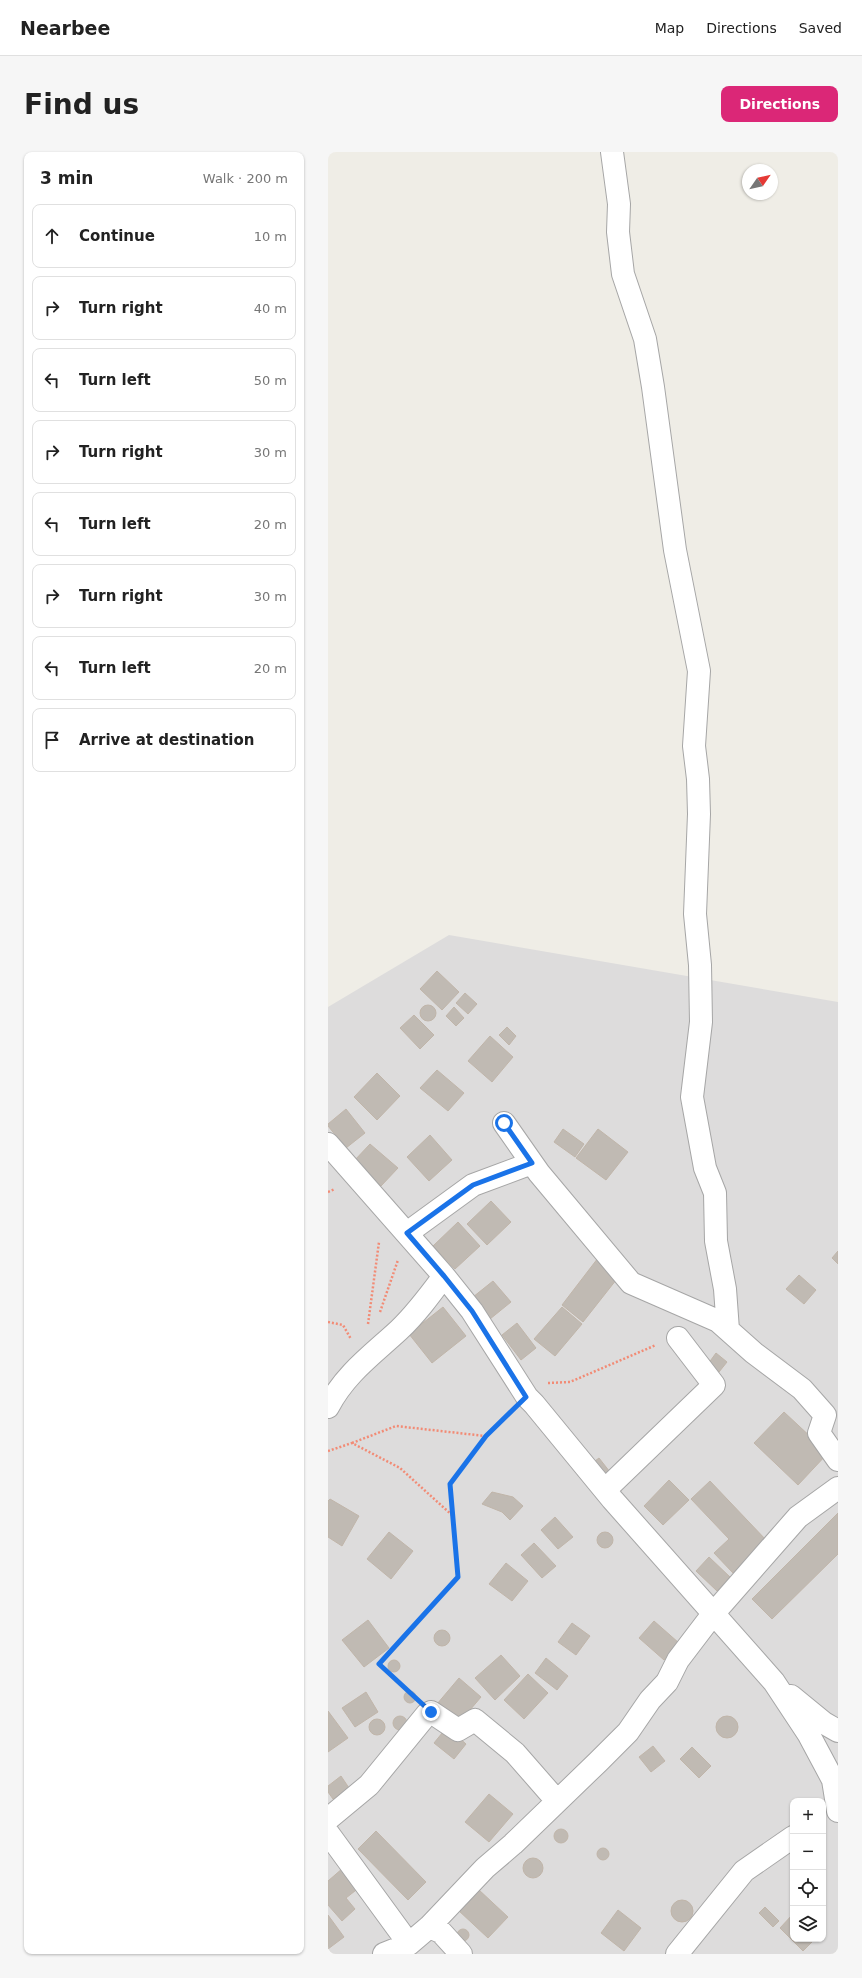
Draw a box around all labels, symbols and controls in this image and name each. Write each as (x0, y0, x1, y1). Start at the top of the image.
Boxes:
text: Nearbee (20, 17, 110, 39)
text: Map (655, 20, 684, 36)
text: Directions (706, 20, 777, 36)
text: Saved (799, 20, 842, 36)
button: Directions (721, 86, 838, 122)
text: Find us (24, 88, 139, 121)
north arrow (742, 164, 778, 200)
text: 3 min (40, 168, 93, 188)
text: Walk · 200 m (203, 171, 288, 186)
icon: ahead (41, 225, 63, 247)
text: Continue (79, 227, 155, 245)
text: 10 m (254, 229, 287, 244)
icon: right (41, 297, 63, 319)
text: Turn right (79, 299, 163, 317)
text: 40 m (254, 301, 287, 316)
icon: left (41, 369, 63, 391)
text: Turn left (79, 371, 151, 389)
text: 50 m (254, 373, 287, 388)
icon: right (41, 441, 63, 463)
text: Turn right (79, 443, 163, 461)
text: 30 m (254, 445, 287, 460)
icon: left (41, 513, 63, 535)
text: Turn left (79, 515, 151, 533)
text: 20 m (254, 517, 287, 532)
icon: right (41, 585, 63, 607)
text: Turn right (79, 587, 163, 605)
text: 30 m (254, 589, 287, 604)
icon: left (41, 657, 63, 679)
text: Turn left (79, 659, 151, 677)
text: 20 m (254, 661, 287, 676)
icon: arrive (41, 729, 63, 751)
text: Arrive at destination (79, 731, 254, 749)
route start (495, 1114, 513, 1132)
route end (422, 1703, 440, 1721)
map controls (790, 1798, 826, 1942)
button: + (790, 1798, 826, 1834)
button: − (790, 1834, 826, 1870)
button: locate (790, 1870, 826, 1906)
button: layers (790, 1906, 826, 1942)

